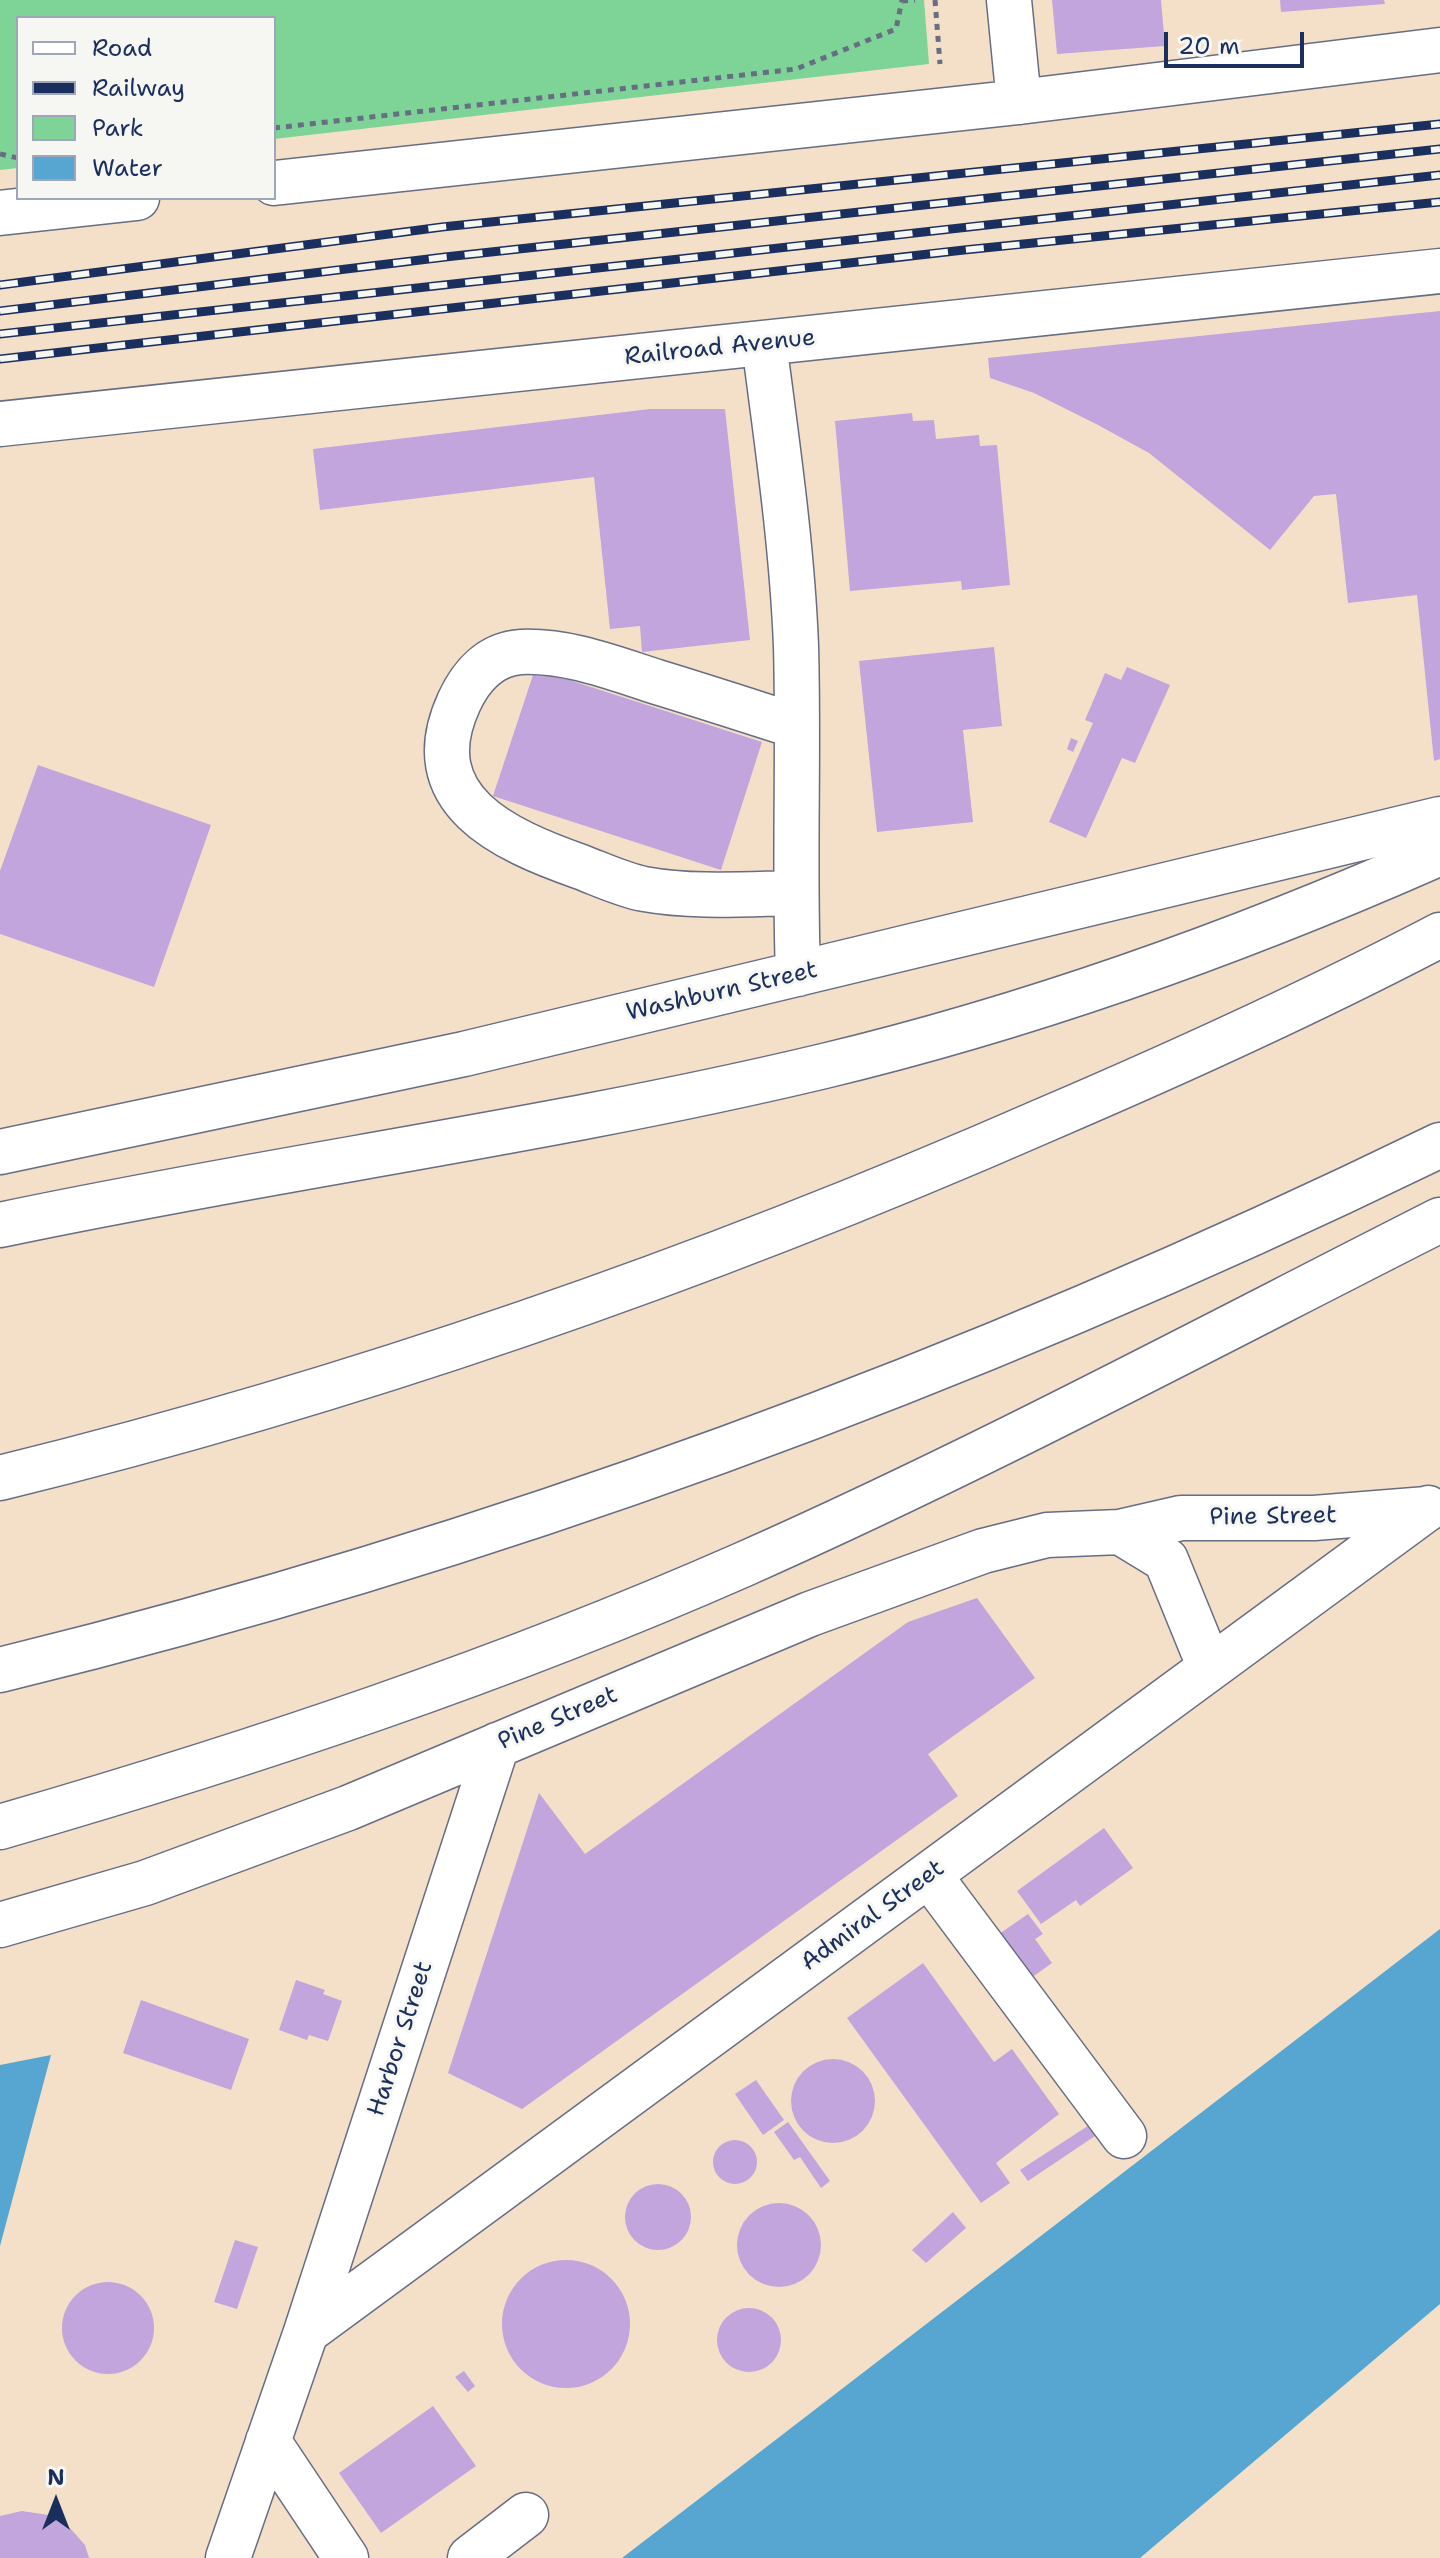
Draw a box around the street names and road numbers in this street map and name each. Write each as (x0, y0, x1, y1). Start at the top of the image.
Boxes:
street label: Railroad Avenue (623, 324, 817, 372)
street label: Washburn Street (624, 956, 820, 1028)
street label: Pine Street (1209, 1501, 1337, 1533)
street label: Pine Street (494, 1681, 622, 1757)
street label: Admiral Street (796, 1854, 950, 1978)
street label: Harbor Street (362, 1958, 440, 2120)

